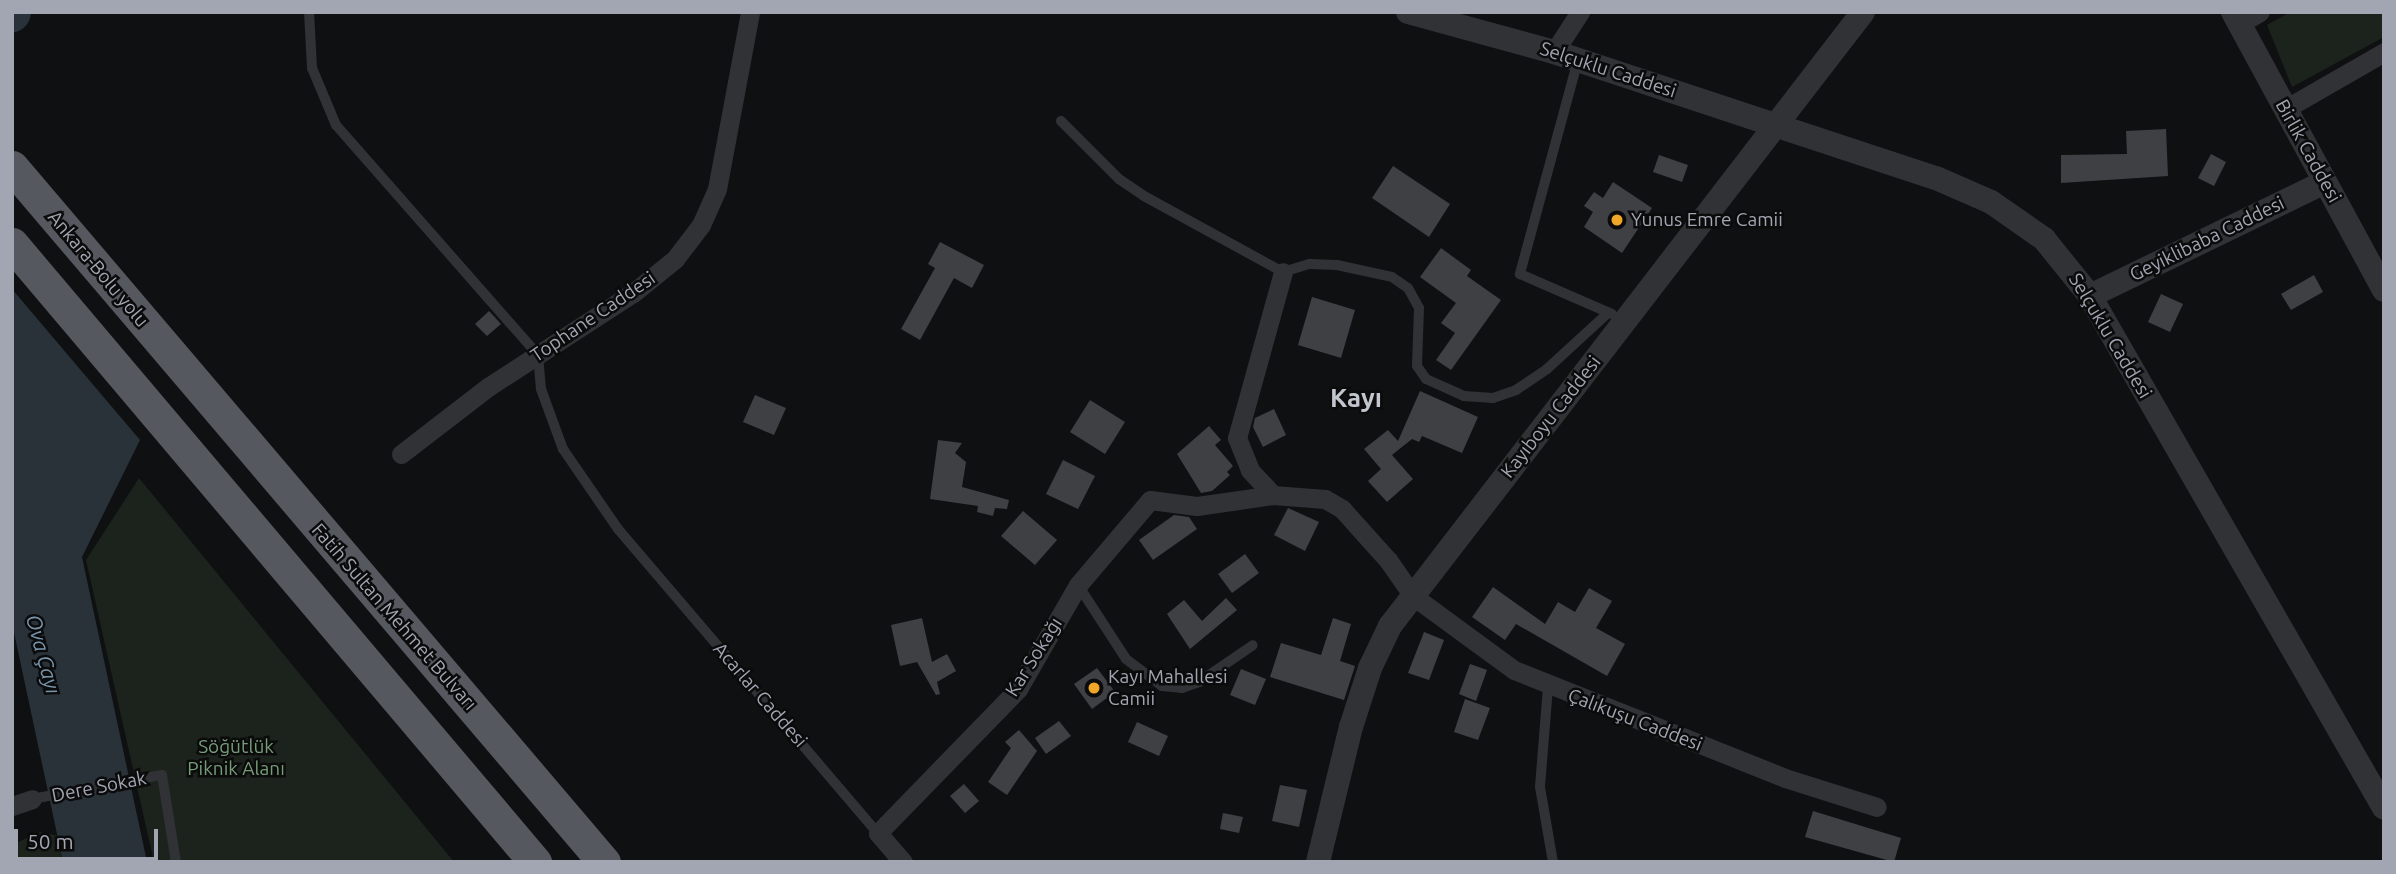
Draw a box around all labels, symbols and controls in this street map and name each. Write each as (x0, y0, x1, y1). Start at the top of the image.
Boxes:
street label: Selçuklu Caddesi (1537, 37, 1679, 103)
street label: Birlik Caddesi (2270, 95, 2346, 207)
street label: Geyiklibaba Caddesi (2126, 192, 2288, 286)
street label: Ankara-Bolu yolu (43, 206, 153, 332)
place label: Yunus Emre Camii (1631, 209, 1783, 231)
marker: Yunus Emre Camii (1609, 212, 1625, 228)
street label: Tophane Caddesi (526, 267, 660, 367)
street label: Selçuklu Caddesi (2064, 269, 2156, 403)
street label: Kayıboyu Caddesi (1496, 351, 1606, 483)
district label: Kayı (1330, 382, 1382, 414)
street label: Fatih Sultan Mehmet Bulvarı (307, 519, 481, 715)
water label: Ova Çayı (21, 612, 67, 696)
street label: Kar Sokağı (1001, 613, 1067, 701)
street label: Acarlar Caddesi (708, 638, 812, 752)
place label: Kayı Mahallesi Camii (1108, 666, 1228, 710)
marker: Kayı Mahallesi Camii (1086, 680, 1102, 696)
street label: Çalıkuşu Caddesi (1565, 684, 1705, 756)
park label: Söğütlük Piknik Alanı (187, 736, 285, 780)
street label: Dere Sokak (50, 767, 148, 807)
scale bar (18, 814, 161, 858)
text: 50 m (27, 829, 74, 853)

